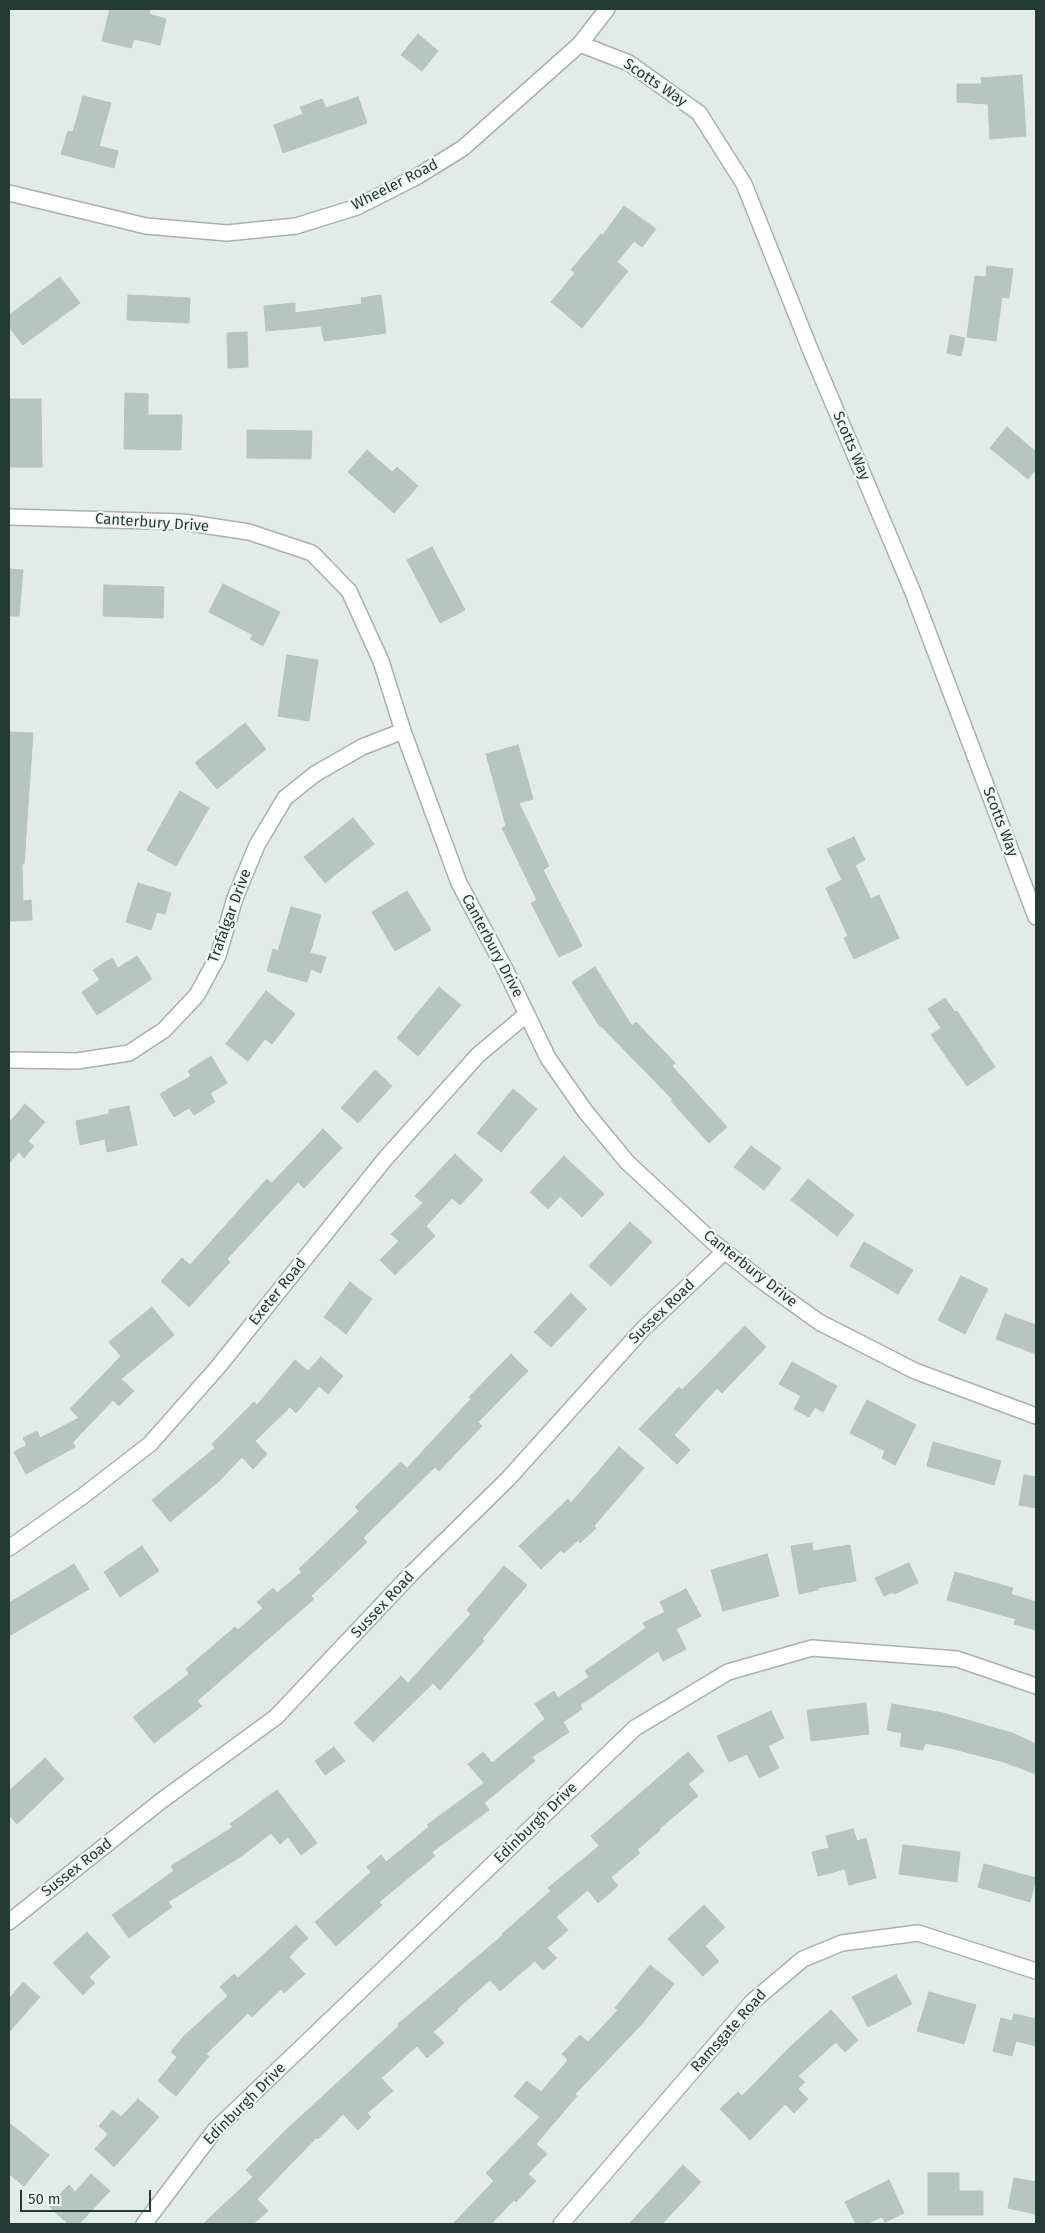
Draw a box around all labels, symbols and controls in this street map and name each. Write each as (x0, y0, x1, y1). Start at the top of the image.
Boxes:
street label: Scotts Way (620, 55, 690, 111)
street label: Wheeler Road (349, 156, 441, 214)
street label: Scotts Way (828, 409, 874, 483)
street label: Canterbury Drive (94, 510, 210, 536)
street label: Scotts Way (979, 785, 1021, 859)
street label: Trafalgar Drive (205, 867, 255, 965)
street label: Canterbury Drive (457, 891, 527, 1001)
street label: Canterbury Drive (699, 1227, 801, 1311)
street label: Exeter Road (245, 1255, 311, 1329)
street label: Sussex Road (625, 1276, 699, 1348)
street label: Sussex Road (348, 1568, 418, 1642)
street label: Edinburgh Drive (491, 1779, 581, 1867)
street label: Sussex Road (38, 1835, 116, 1901)
street label: Ramsgate Road (687, 1986, 771, 2076)
street label: Edinburgh Drive (200, 2059, 290, 2149)
scale bar (22, 2180, 154, 2212)
text: 50 m (28, 2190, 61, 2208)

